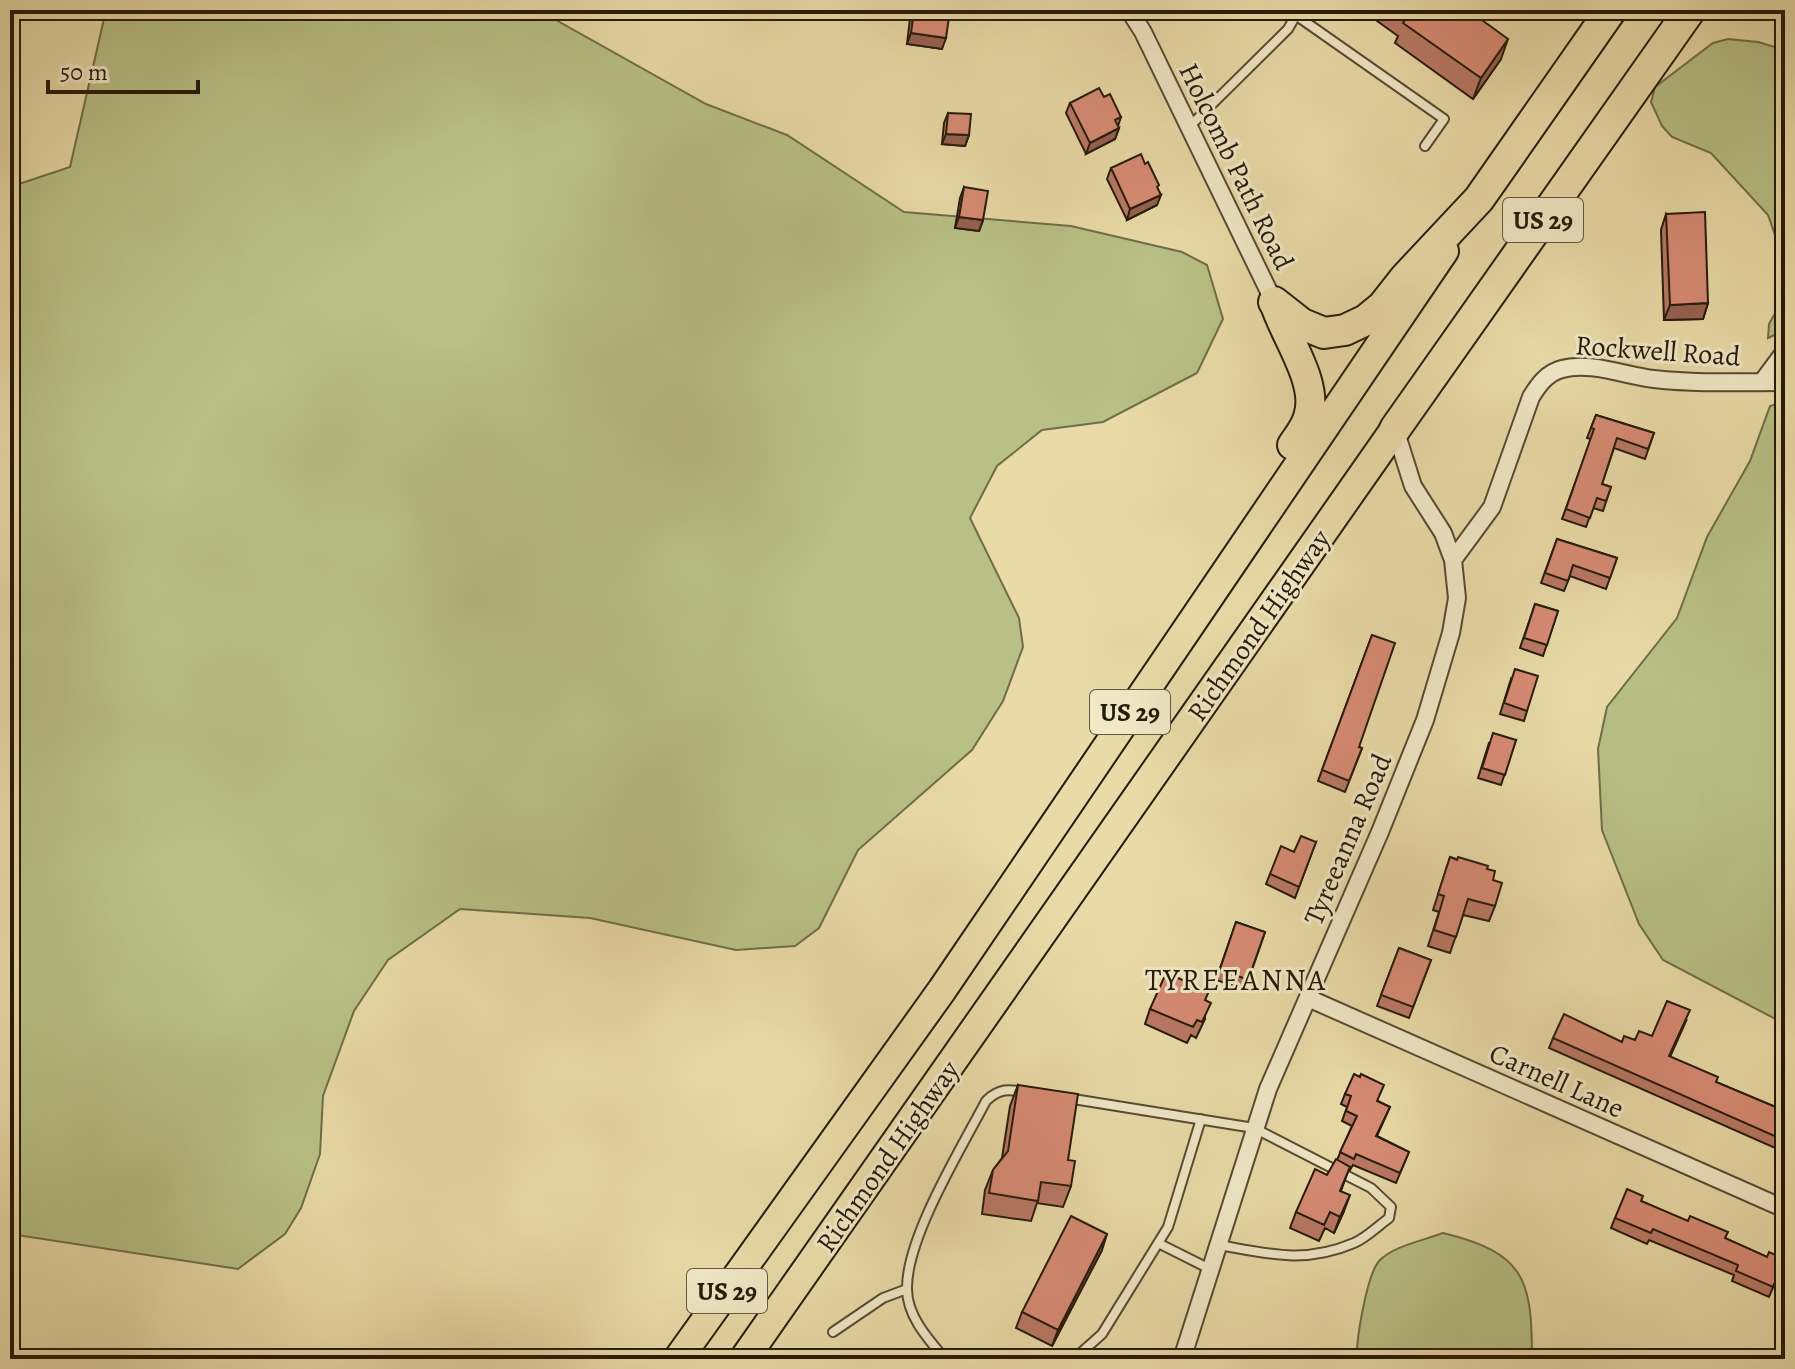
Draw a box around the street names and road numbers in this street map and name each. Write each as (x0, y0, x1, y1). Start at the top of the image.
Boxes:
street label: Holcomb Path Road (1170, 57, 1303, 277)
road number: US 29 (1503, 198, 1583, 242)
street label: Rockwell Road (1574, 326, 1743, 376)
street label: Richmond Highway (1178, 522, 1340, 729)
road number: US 29 (1090, 690, 1170, 734)
street label: Tyreeanna Road (1295, 747, 1401, 931)
street label: Carnell Lane (1483, 1034, 1630, 1127)
street label: Richmond Highway (807, 1053, 969, 1260)
road number: US 29 (687, 1269, 767, 1313)

